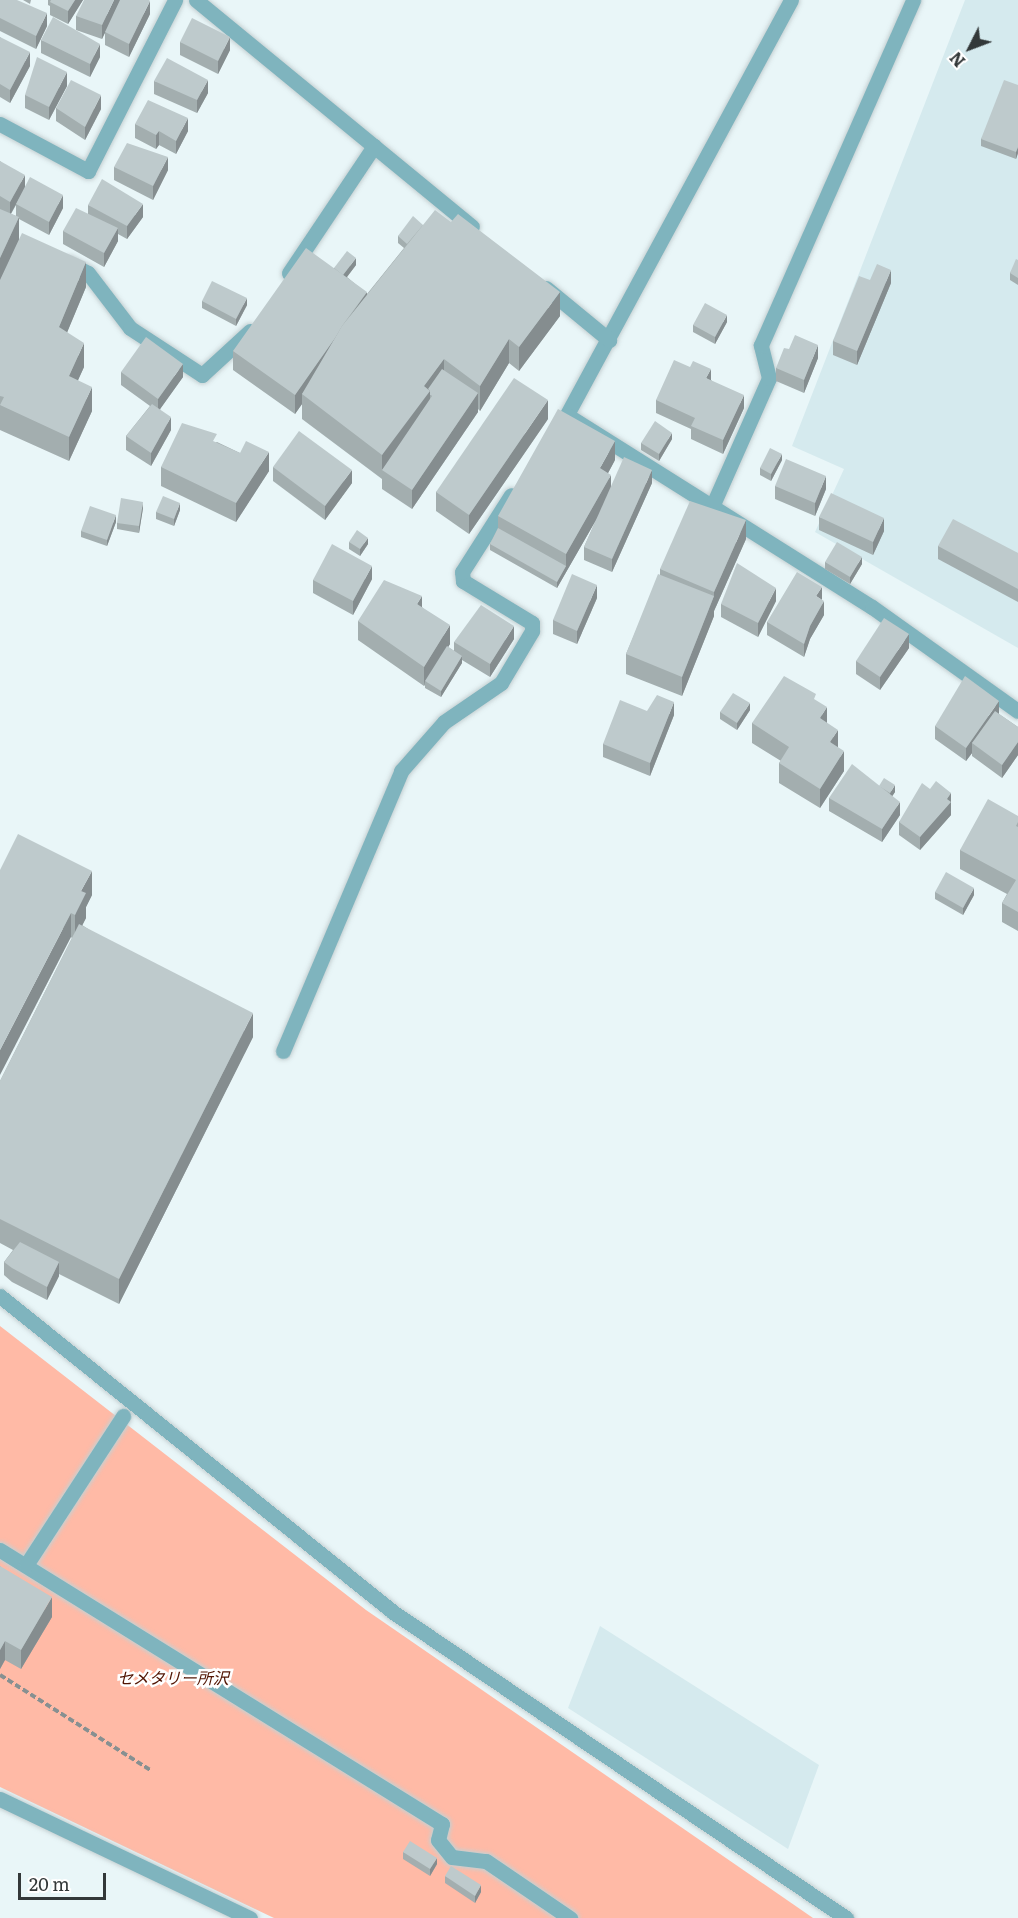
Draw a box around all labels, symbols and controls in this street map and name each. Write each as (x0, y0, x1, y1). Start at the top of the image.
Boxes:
north arrow (940, 18, 1000, 78)
text: N (943, 47, 970, 73)
park label: セメタリー所沢 (117, 1667, 229, 1687)
scale bar (21, 1861, 110, 1899)
text: 20 m (29, 1870, 70, 1897)

